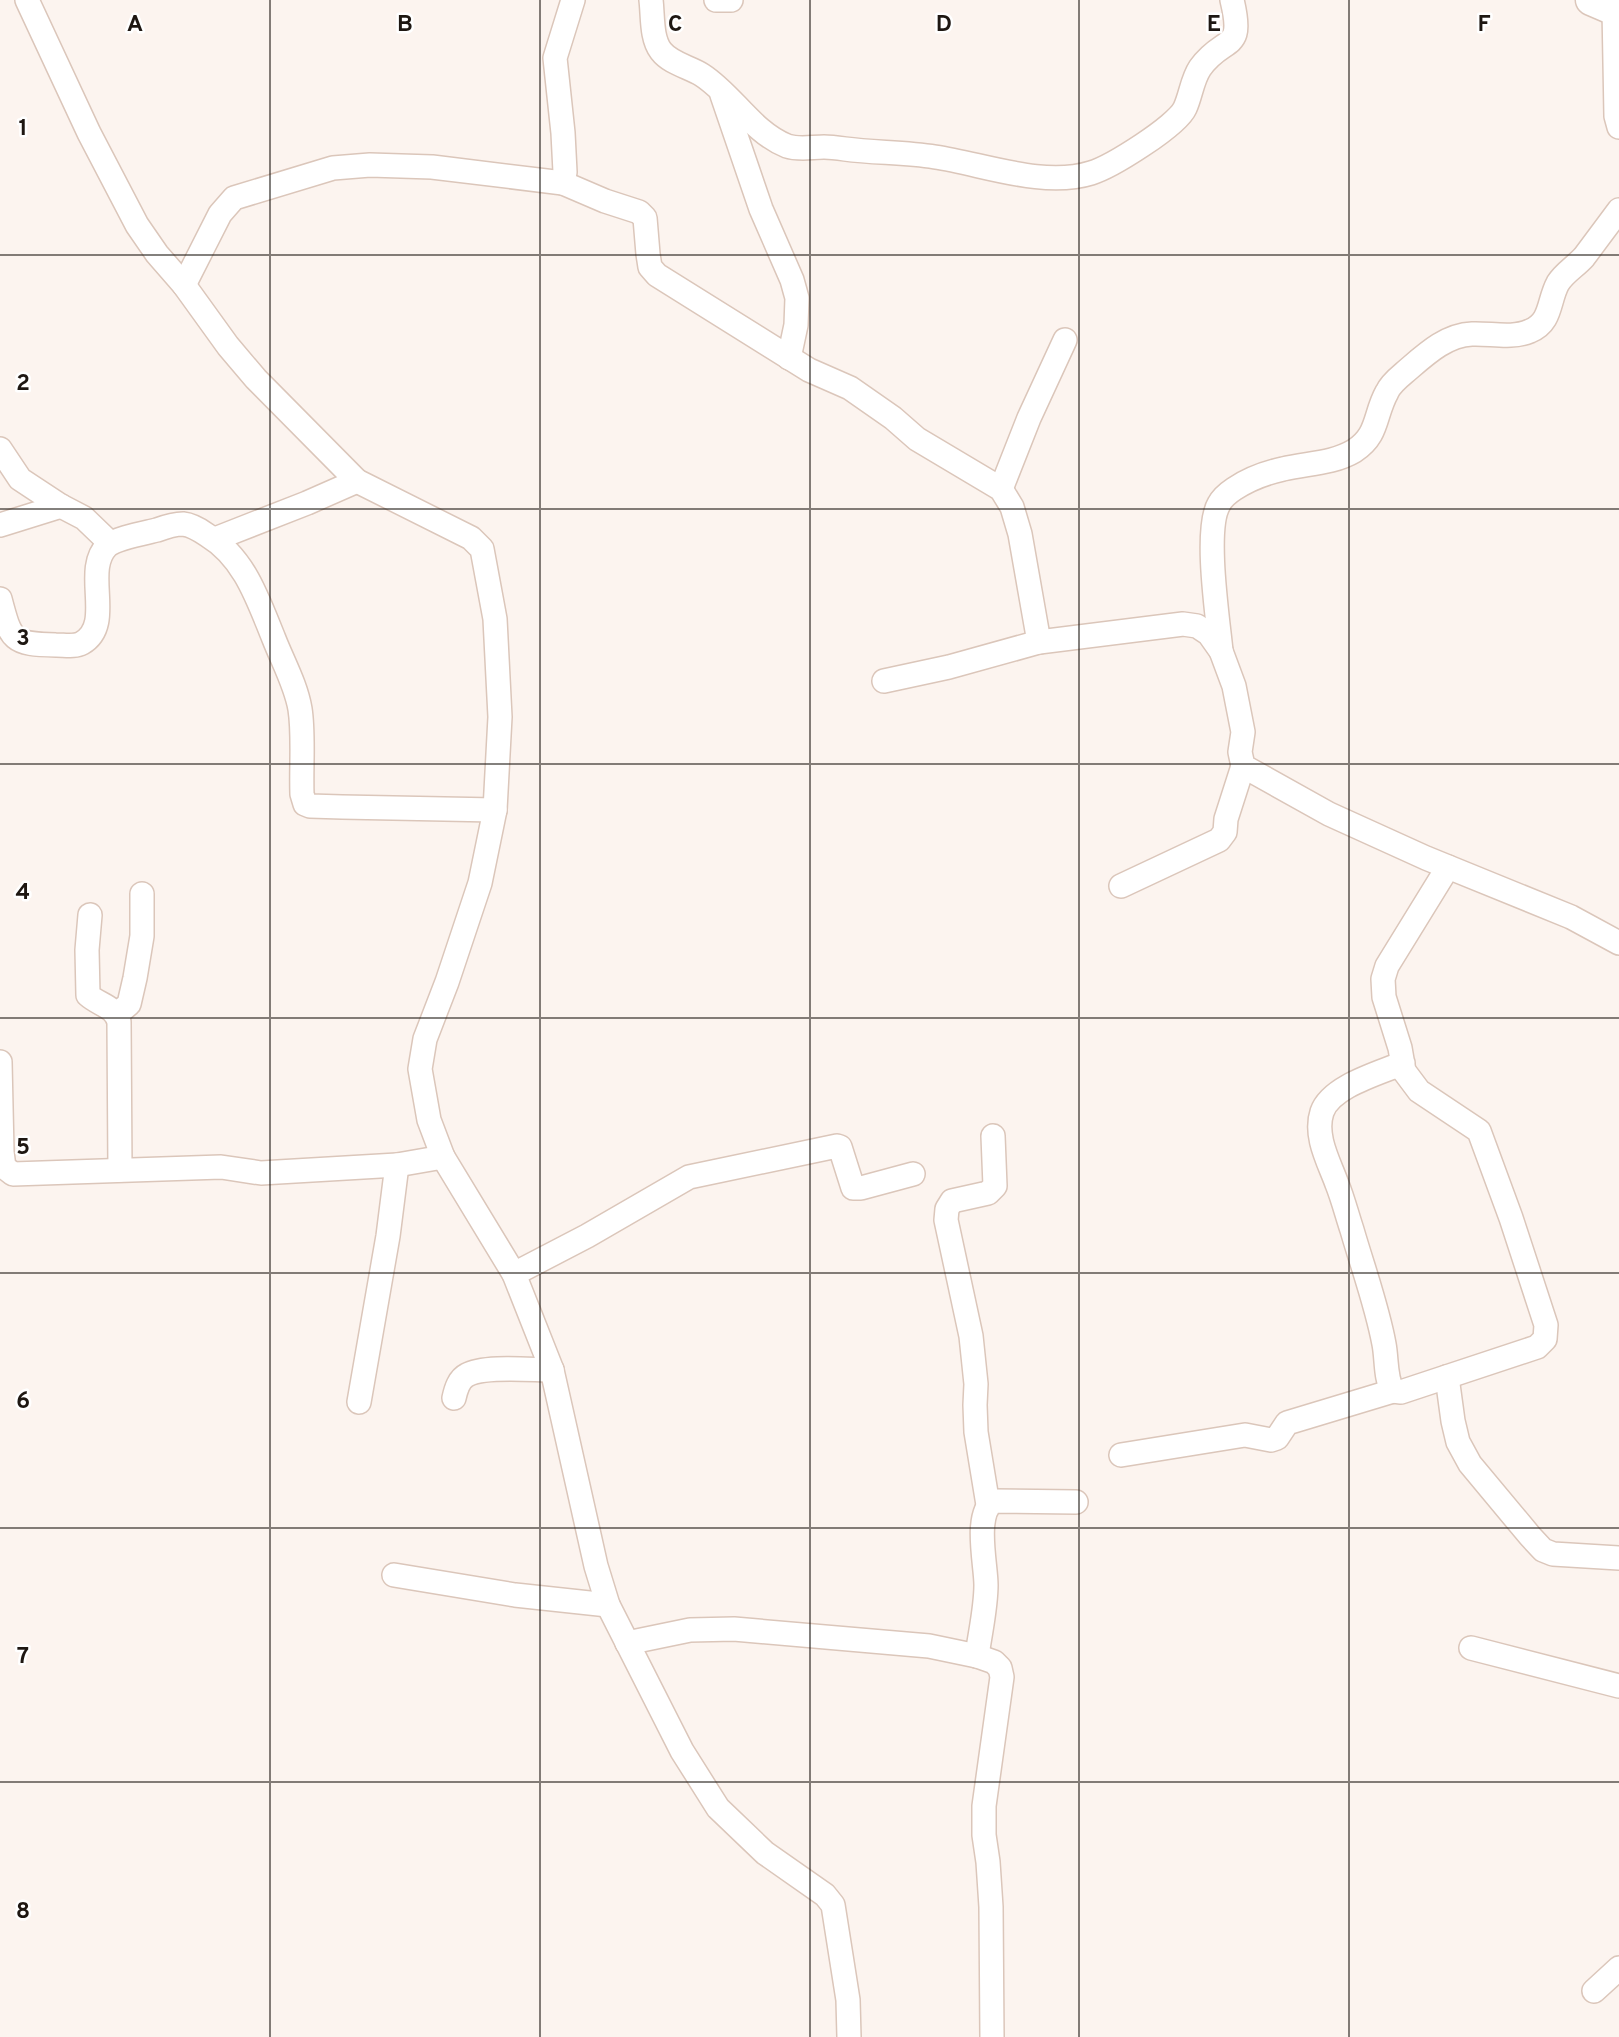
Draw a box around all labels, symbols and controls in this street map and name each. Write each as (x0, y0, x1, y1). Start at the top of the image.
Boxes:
text: A (127, 11, 143, 40)
text: B (397, 11, 413, 40)
text: C (668, 11, 682, 40)
text: D (936, 11, 952, 40)
text: E (1207, 11, 1221, 40)
text: F (1477, 11, 1491, 40)
text: 1 (18, 115, 28, 144)
text: 2 (16, 370, 30, 399)
text: 3 (16, 625, 30, 654)
text: 4 (16, 879, 30, 908)
text: 5 (16, 1134, 30, 1163)
text: 6 (16, 1388, 30, 1417)
text: 7 (17, 1643, 29, 1672)
text: 8 (16, 1898, 30, 1927)

